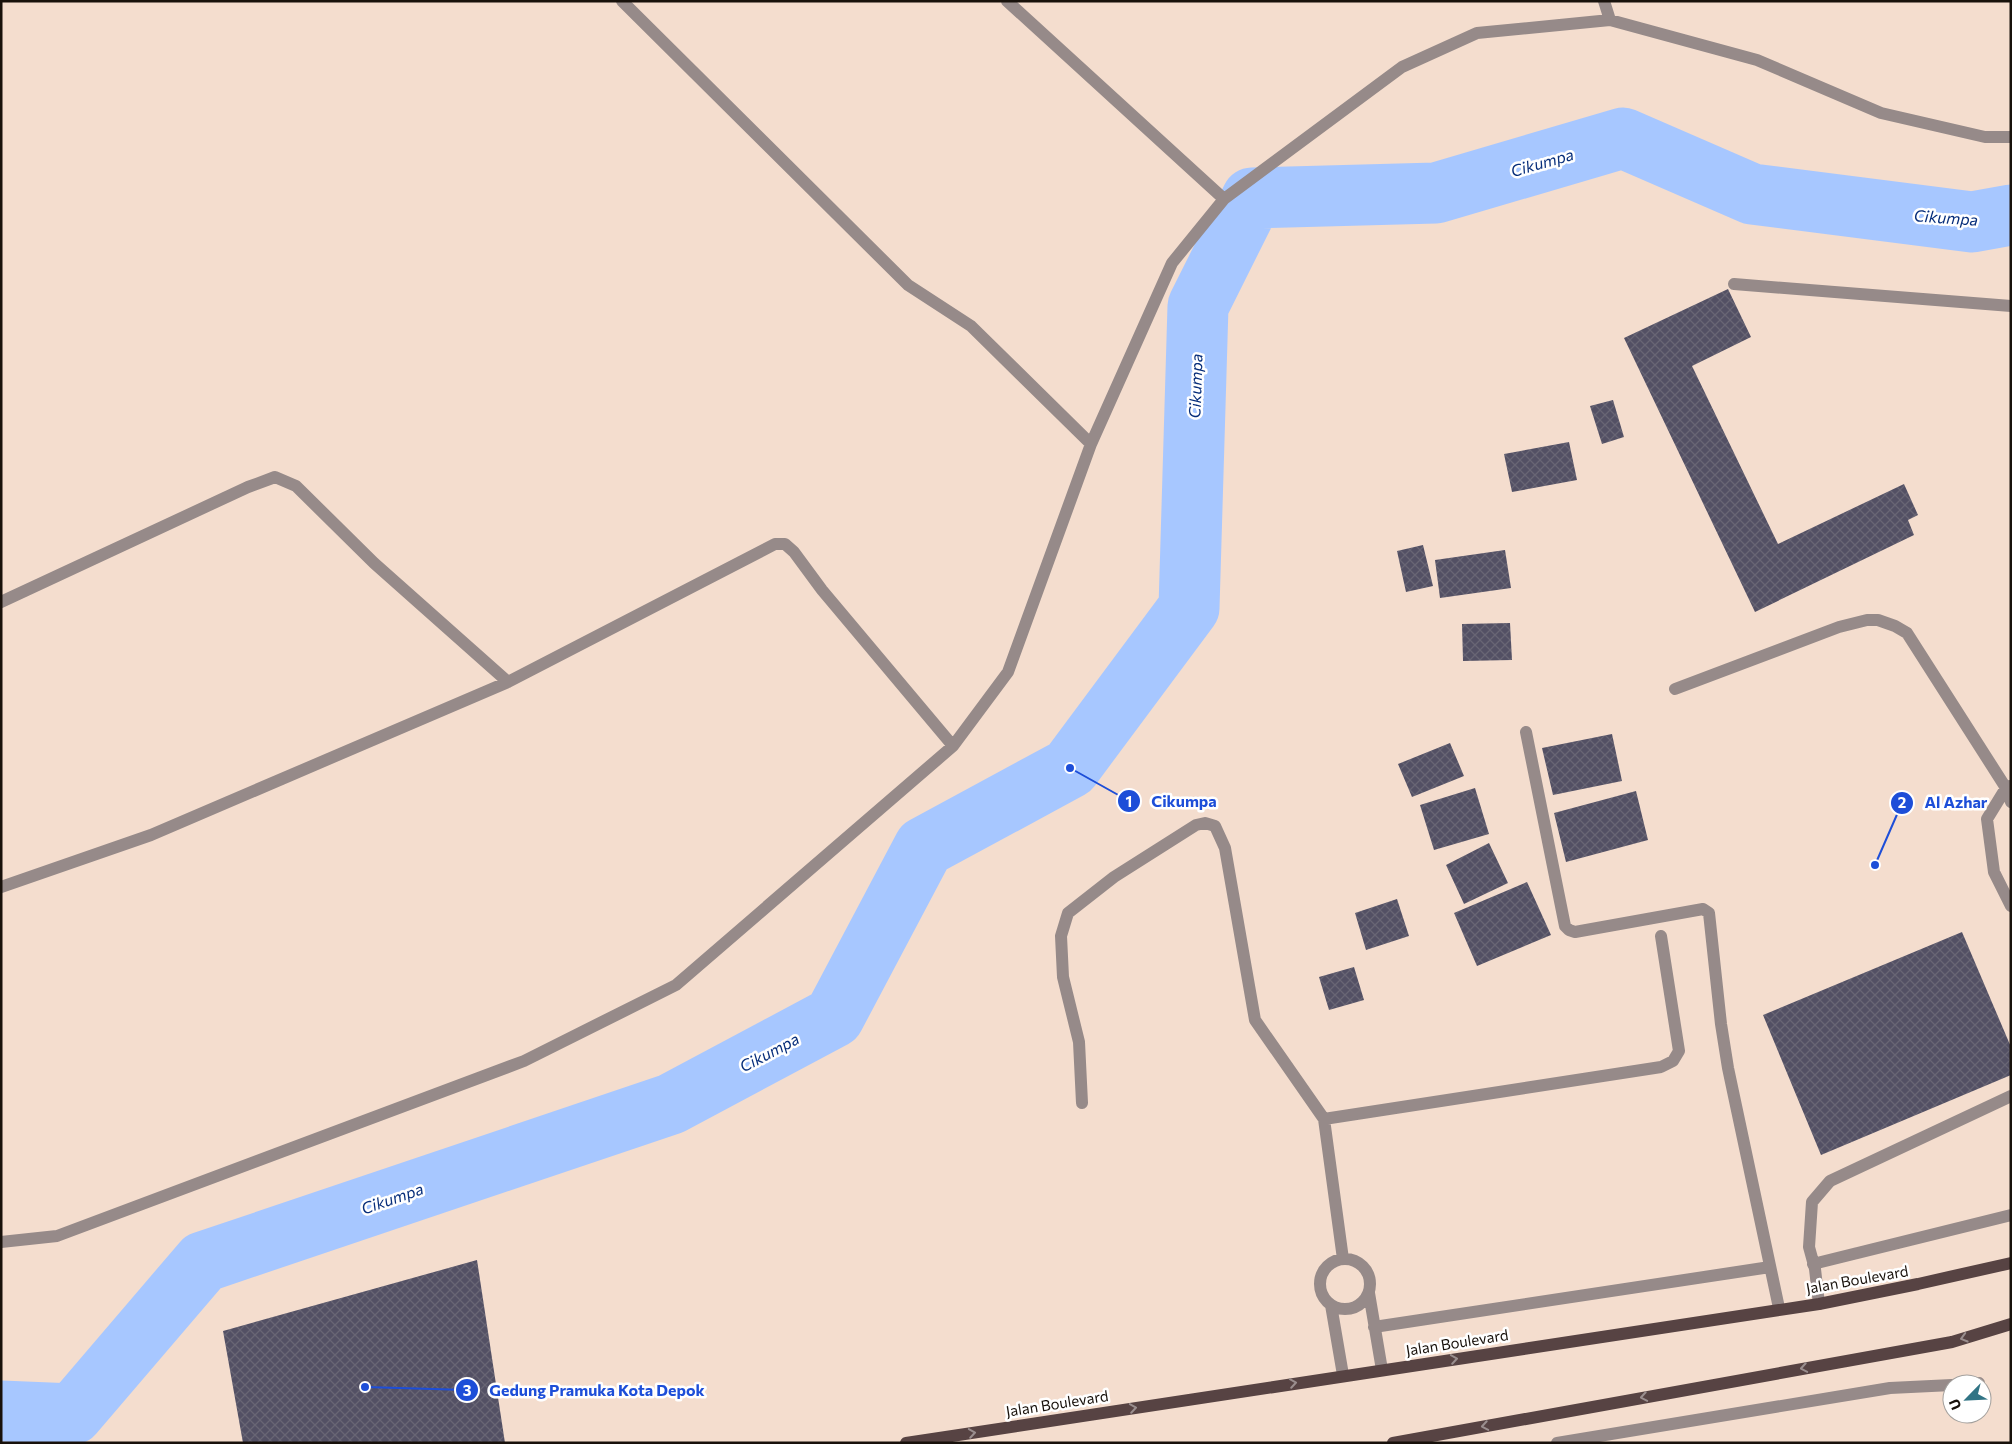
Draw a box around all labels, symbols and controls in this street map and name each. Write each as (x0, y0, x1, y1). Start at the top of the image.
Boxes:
water label: Cikumpa (1508, 144, 1576, 180)
water label: Cikumpa (1913, 205, 1979, 229)
water label: Cikumpa (1184, 353, 1206, 419)
callout: Cikumpa (1116, 786, 1227, 817)
callout: Al Azhar (1890, 787, 1998, 818)
text: Cikumpa (1151, 791, 1217, 810)
text: 1 (1126, 792, 1132, 810)
text: Al Azhar (1925, 792, 1988, 811)
text: 2 (1898, 793, 1906, 811)
water label: Cikumpa (736, 1028, 802, 1076)
water label: Cikumpa (358, 1179, 426, 1217)
street label: Jalan Boulevard (1804, 1261, 1910, 1297)
street label: Jalan Boulevard (1404, 1325, 1510, 1359)
one-way arrow (1960, 1333, 1969, 1343)
one-way arrow (1449, 1354, 1458, 1364)
one-way arrow (1800, 1363, 1809, 1373)
north arrow (1942, 1374, 1992, 1424)
callout: Gedung Pramuka Kota Depok (455, 1375, 715, 1406)
one-way arrow (1289, 1379, 1298, 1389)
text: Gedung Pramuka Kota Depok (489, 1380, 705, 1399)
text: 3 (463, 1381, 472, 1399)
street label: Jalan Boulevard (1004, 1386, 1110, 1420)
one-way arrow (1640, 1392, 1649, 1402)
text: U (1945, 1396, 1965, 1413)
one-way arrow (1129, 1403, 1137, 1414)
one-way arrow (1480, 1421, 1489, 1431)
one-way arrow (968, 1428, 976, 1438)

